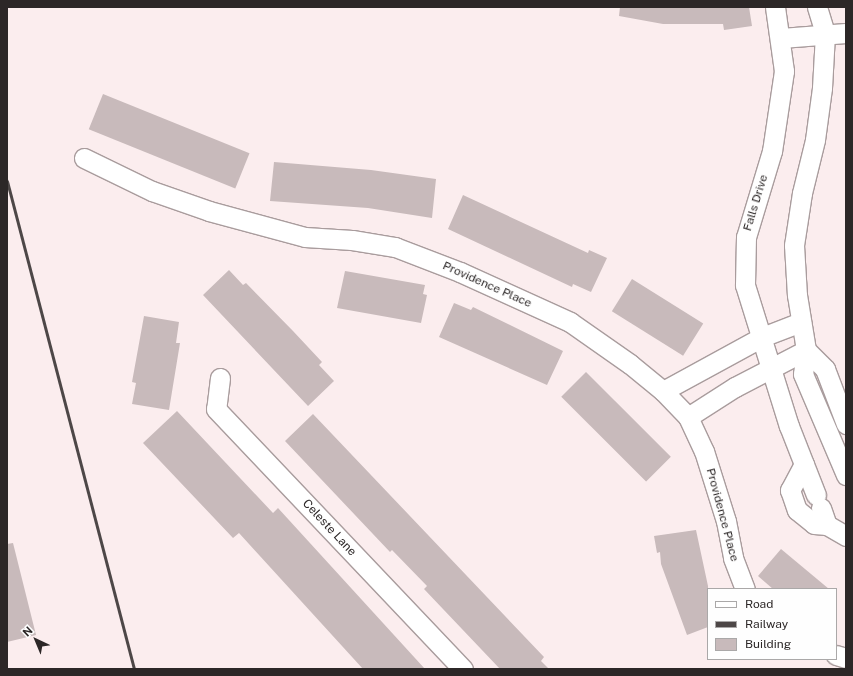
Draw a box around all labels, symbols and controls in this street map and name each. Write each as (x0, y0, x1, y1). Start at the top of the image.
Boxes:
street label: Falls Drive (741, 173, 771, 233)
street label: Providence Place (440, 259, 534, 311)
street label: Providence Place (703, 467, 741, 563)
street label: Celeste Lane (299, 497, 359, 559)
legend (707, 588, 837, 660)
text: Road (745, 597, 773, 611)
text: Railway (745, 617, 788, 631)
north arrow (16, 620, 56, 660)
text: N (20, 624, 35, 639)
text: Building (745, 637, 791, 651)

